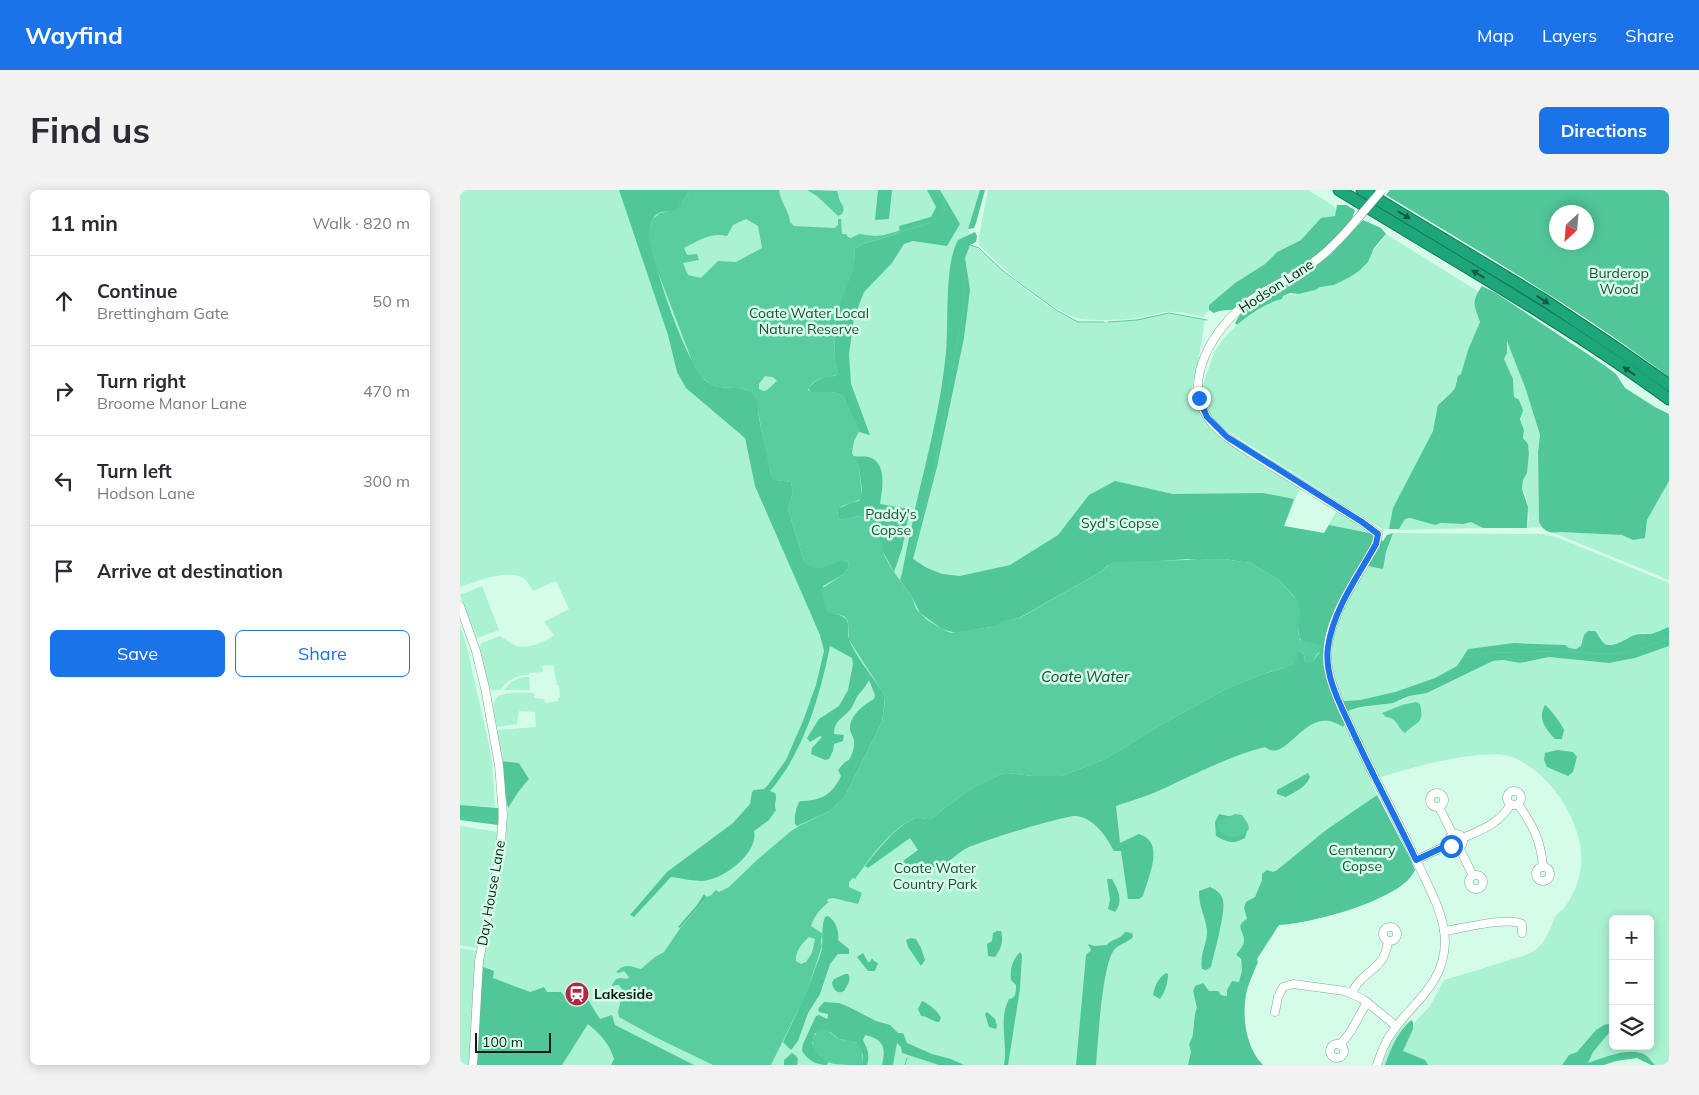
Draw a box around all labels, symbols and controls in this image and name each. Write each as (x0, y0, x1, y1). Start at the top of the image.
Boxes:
text: Wayfind (25, 20, 123, 50)
text: Map (1477, 24, 1514, 47)
text: Layers (1542, 24, 1597, 47)
text: Share (1625, 24, 1674, 47)
button: Directions (1539, 107, 1669, 154)
text: Find us (30, 108, 150, 152)
north arrow (1549, 205, 1594, 250)
text: 11 min (50, 210, 118, 236)
one-way arrow (1397, 211, 1410, 220)
text: Walk · 820 m (312, 213, 410, 233)
street label: Hodson Lane (1235, 255, 1317, 317)
park label: Burderop Wood (1589, 264, 1649, 298)
one-way arrow (1472, 269, 1485, 278)
text: Continue (97, 279, 177, 303)
icon: ahead (50, 287, 78, 315)
text: 50 m (373, 291, 410, 311)
one-way arrow (1536, 295, 1549, 304)
text: Brettingham Gate (97, 303, 229, 323)
park label: Coate Water Local Nature Reserve (749, 304, 869, 338)
one-way arrow (1622, 366, 1636, 376)
text: Turn right (97, 369, 186, 393)
icon: right (50, 377, 78, 405)
text: 470 m (363, 381, 410, 401)
route end (1188, 387, 1211, 410)
text: Broome Manor Lane (97, 393, 247, 413)
text: Turn left (97, 459, 172, 483)
icon: left (50, 467, 78, 495)
text: 300 m (363, 471, 410, 491)
text: Hodson Lane (97, 483, 195, 503)
park label: Paddy's Copse (865, 505, 917, 539)
park label: Syd's Copse (1081, 514, 1159, 532)
icon: arrive (50, 557, 78, 585)
text: Arrive at destination (97, 559, 283, 583)
button: Save (50, 630, 225, 677)
button: Share (235, 630, 410, 677)
water label: Coate Water (1041, 667, 1130, 686)
route start (1440, 835, 1463, 858)
street label: Day House Lane (473, 839, 509, 947)
park label: Centenary Copse (1329, 841, 1396, 875)
park label: Coate Water Country Park (893, 859, 978, 893)
map controls (1609, 915, 1654, 1050)
button: + (1609, 915, 1654, 960)
button: − (1609, 960, 1654, 1005)
station icon: Lakeside (564, 981, 590, 1007)
place label: Lakeside (594, 985, 653, 1003)
button: layers (1609, 1005, 1654, 1050)
scale bar (475, 1030, 551, 1053)
text: 100 m (482, 1033, 523, 1051)

